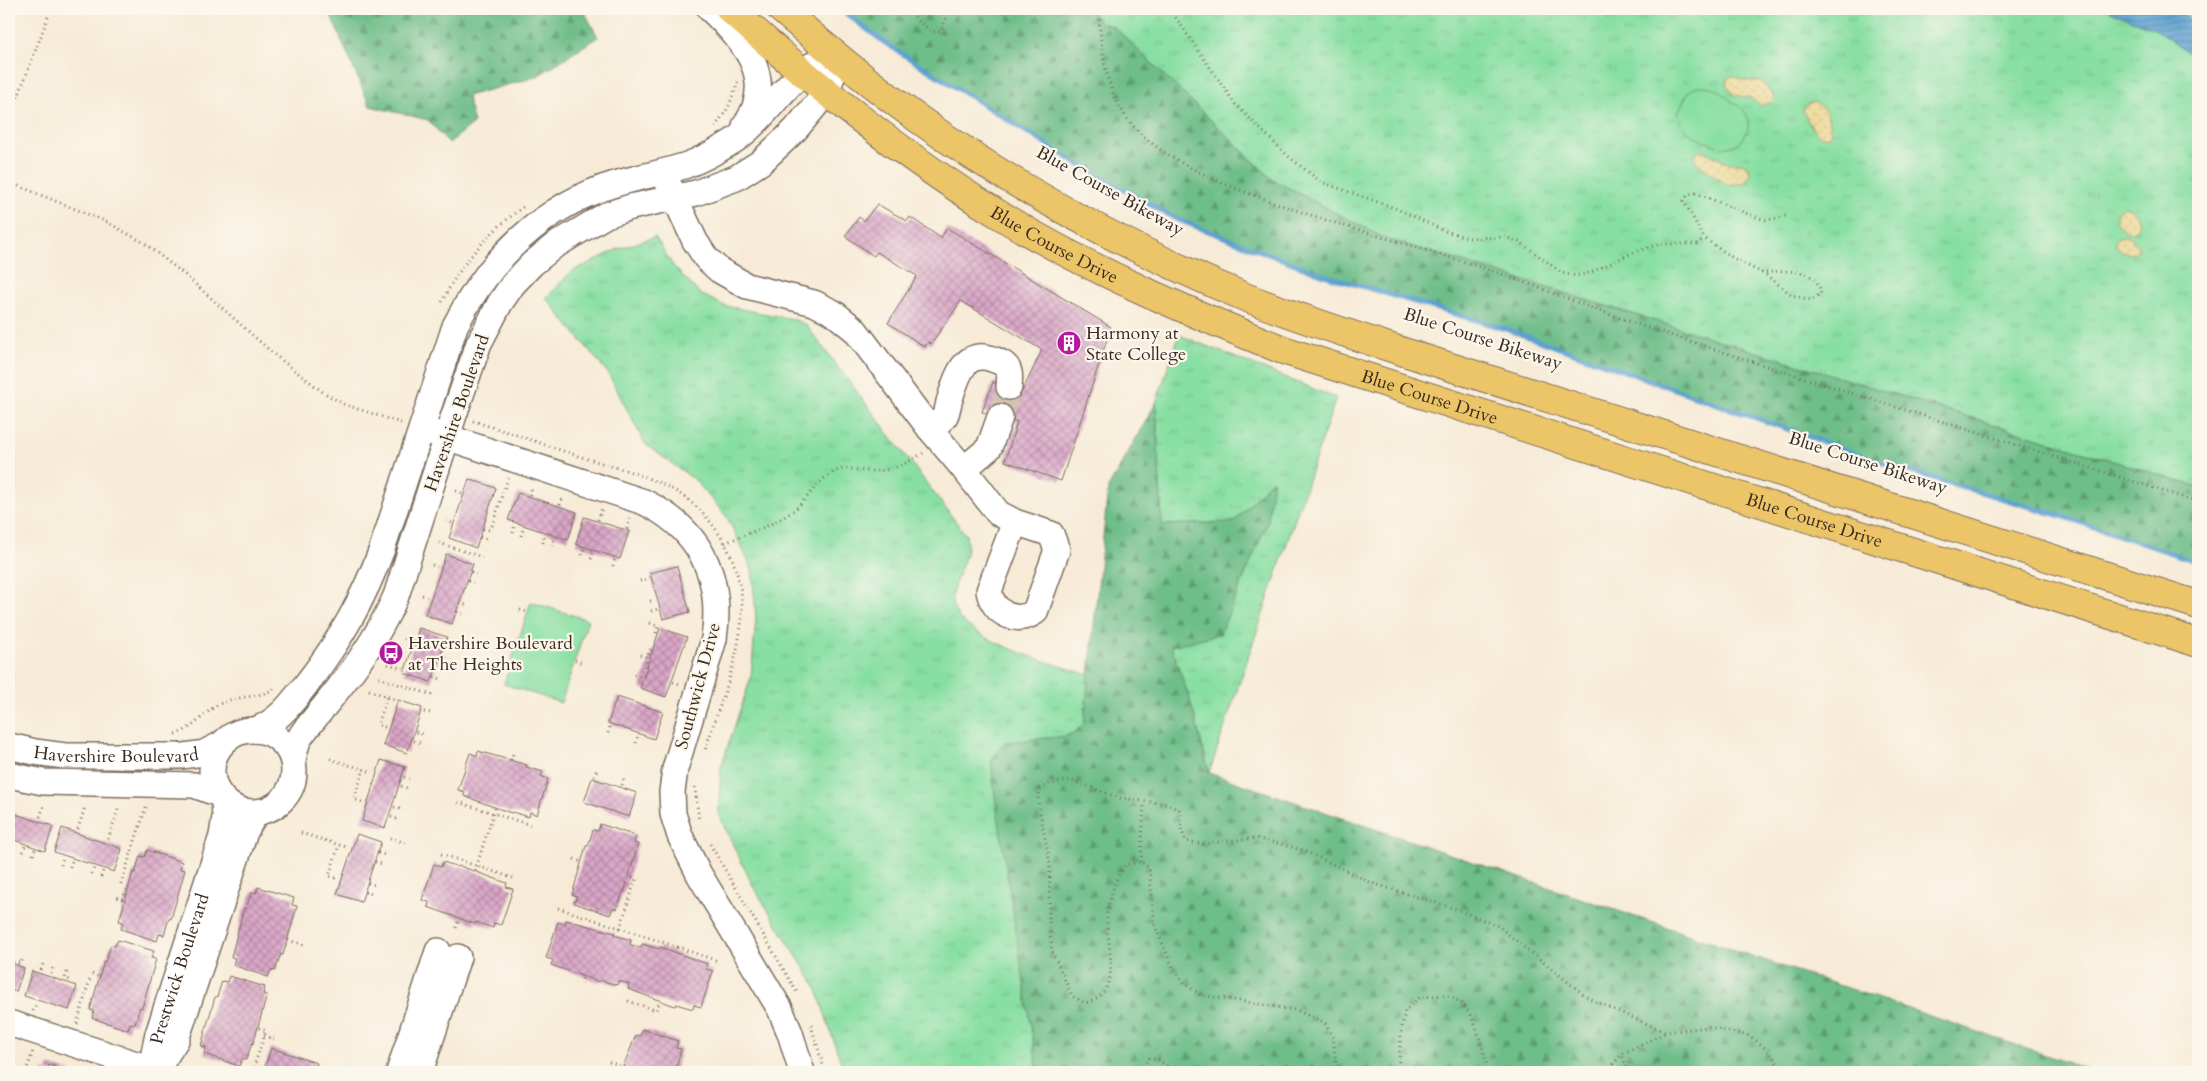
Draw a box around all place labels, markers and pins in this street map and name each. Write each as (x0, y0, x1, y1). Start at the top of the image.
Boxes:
place label: Harmony at State College (1086, 321, 1186, 367)
building icon: Harmony at State College (1056, 330, 1082, 356)
place label: Havershire Boulevard at The Heights (408, 631, 573, 677)
bus stop icon: Havershire Boulevard at The Heights (378, 640, 404, 666)

